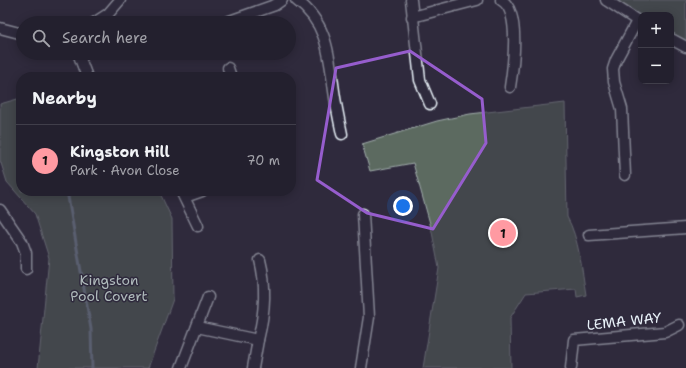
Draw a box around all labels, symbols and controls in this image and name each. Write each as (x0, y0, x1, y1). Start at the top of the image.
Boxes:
map controls (638, 12, 674, 84)
button: + (638, 12, 674, 48)
search box (16, 16, 296, 60)
icon: search (30, 27, 52, 49)
text: Search here (62, 28, 148, 48)
button: − (638, 48, 674, 84)
text: Nearby (32, 87, 97, 109)
text: Kingston Hill (70, 142, 170, 162)
text: 1 (42, 152, 48, 169)
text: 70 m (246, 152, 280, 169)
text: Park · Avon Close (70, 162, 180, 179)
your location (393, 196, 413, 216)
pin: 1 (490, 218, 516, 248)
park label: Kingston Pool Covert (70, 271, 148, 305)
street label: LEMA WAY (586, 308, 663, 334)

